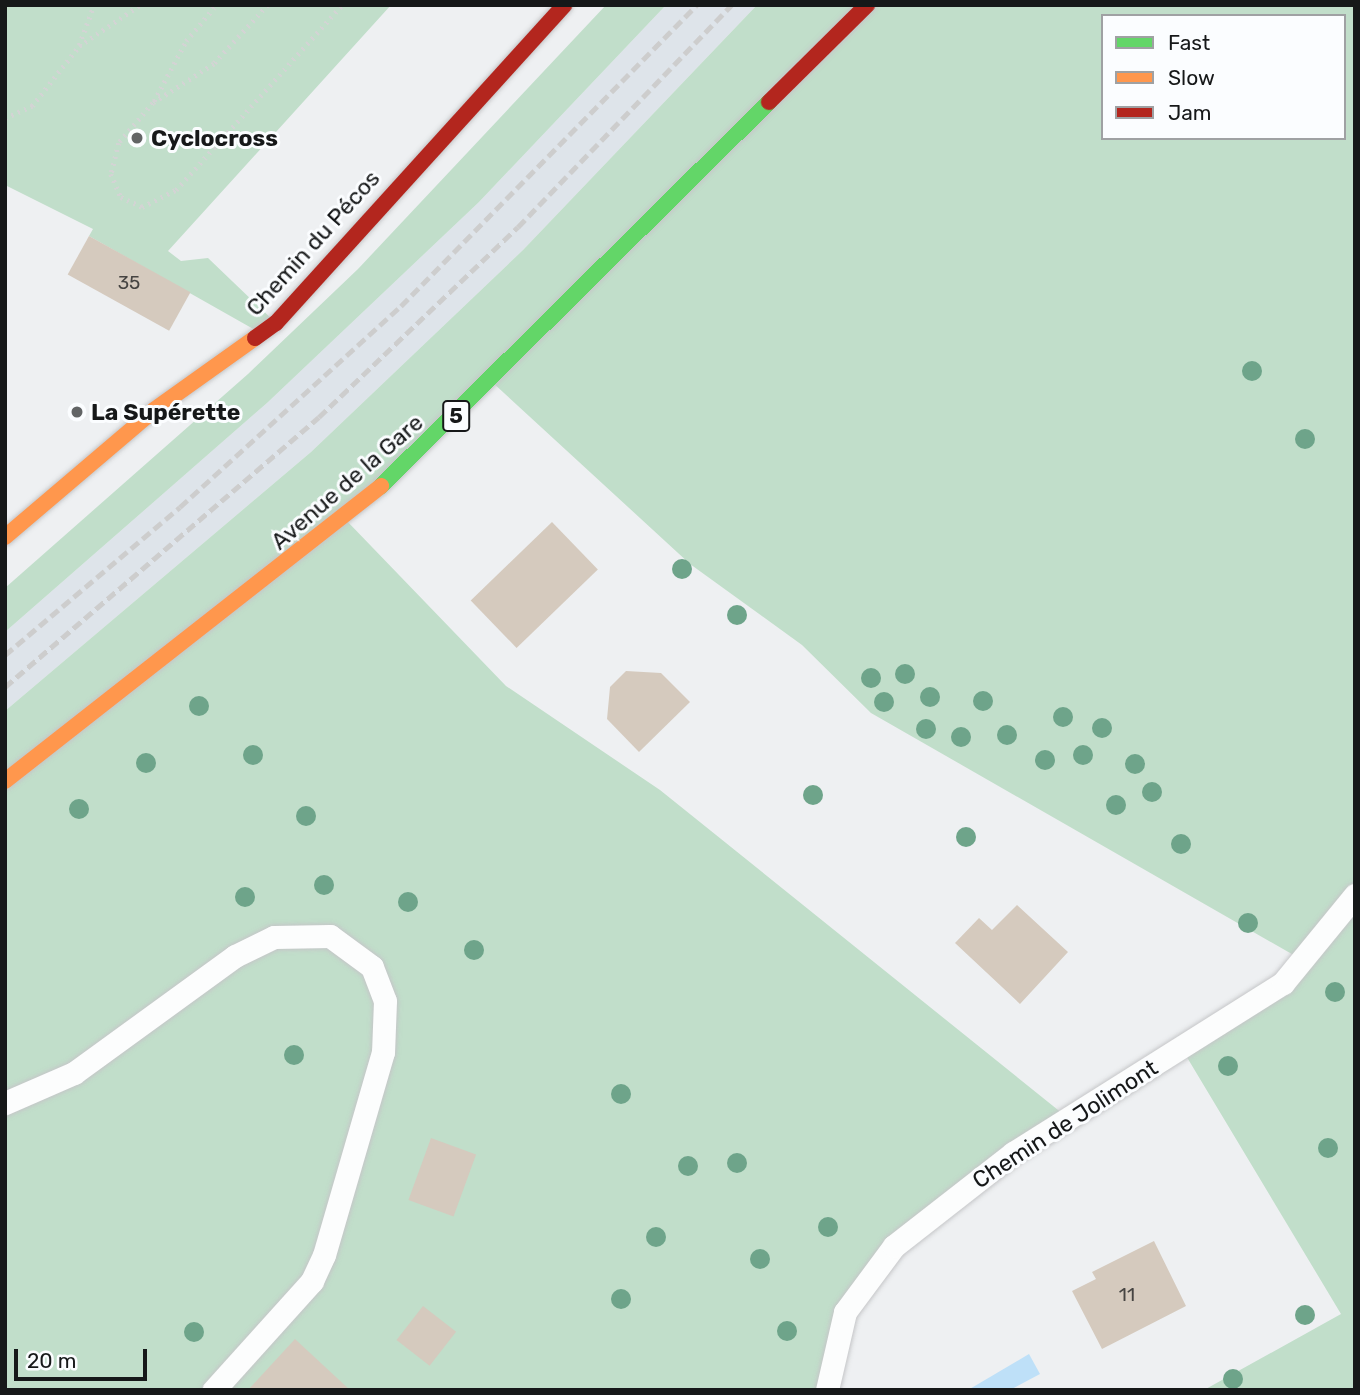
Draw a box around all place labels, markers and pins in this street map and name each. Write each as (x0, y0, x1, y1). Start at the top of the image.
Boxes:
place label: Cyclocross (151, 124, 278, 152)
marker: Cyclocross (129, 130, 145, 146)
place label: La Supérette (91, 398, 240, 426)
marker: La Supérette (69, 404, 85, 420)

